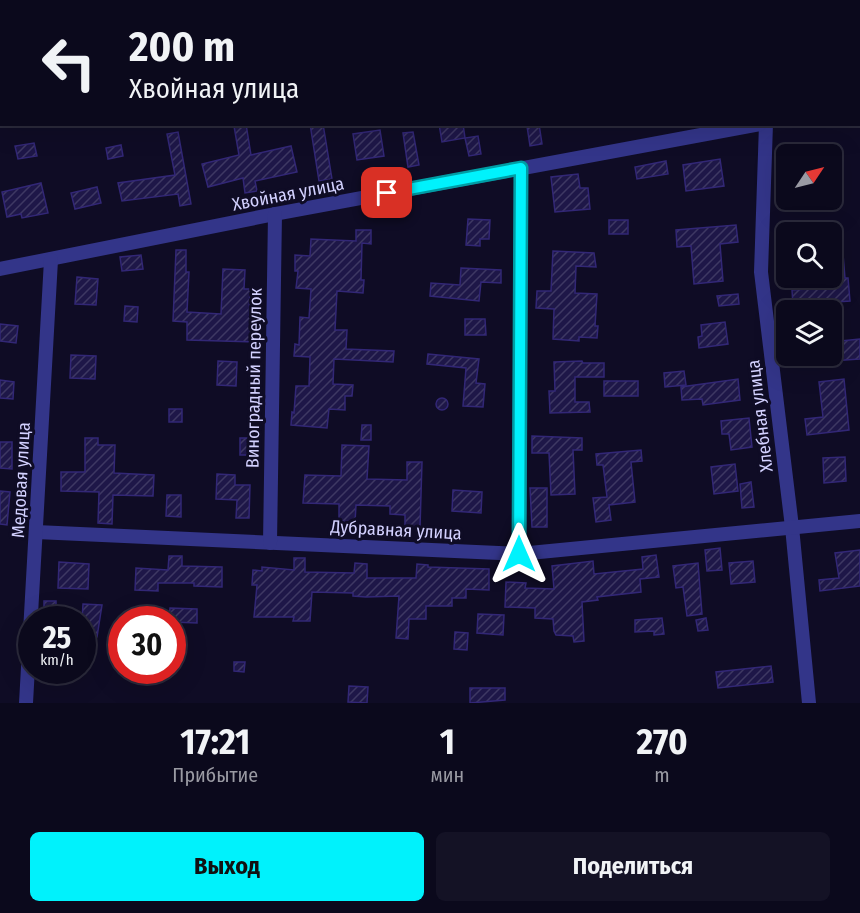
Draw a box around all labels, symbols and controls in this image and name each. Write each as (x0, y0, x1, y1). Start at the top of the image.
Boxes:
text: 200 m (129, 22, 235, 72)
icon: left (30, 24, 108, 102)
text: Хвойная улица (129, 73, 299, 105)
north arrow (776, 144, 842, 210)
map controls (776, 144, 842, 366)
pin (361, 167, 412, 218)
street label: Хвойная улица (230, 172, 346, 216)
icon: arrive (370, 176, 403, 209)
button: search (776, 222, 842, 288)
street label: Виноградный переулок (241, 287, 267, 468)
button: layers (776, 300, 842, 366)
street label: Хлебная улица (742, 358, 778, 473)
street label: Медовая улица (7, 421, 35, 538)
street label: Дубравная улица (329, 516, 462, 544)
position arrow (487, 522, 551, 586)
speed limit sign: 30 (108, 606, 186, 684)
text: 25 (43, 620, 71, 656)
text: km/h (40, 651, 74, 669)
text: 17:21 (180, 720, 250, 764)
text: 1 (440, 720, 455, 764)
text: 270 (636, 720, 688, 764)
text: Прибытие (172, 763, 258, 787)
text: мин (431, 763, 464, 787)
text: m (654, 763, 670, 787)
button: Выход (30, 832, 424, 901)
button: Поделиться (436, 832, 830, 901)

